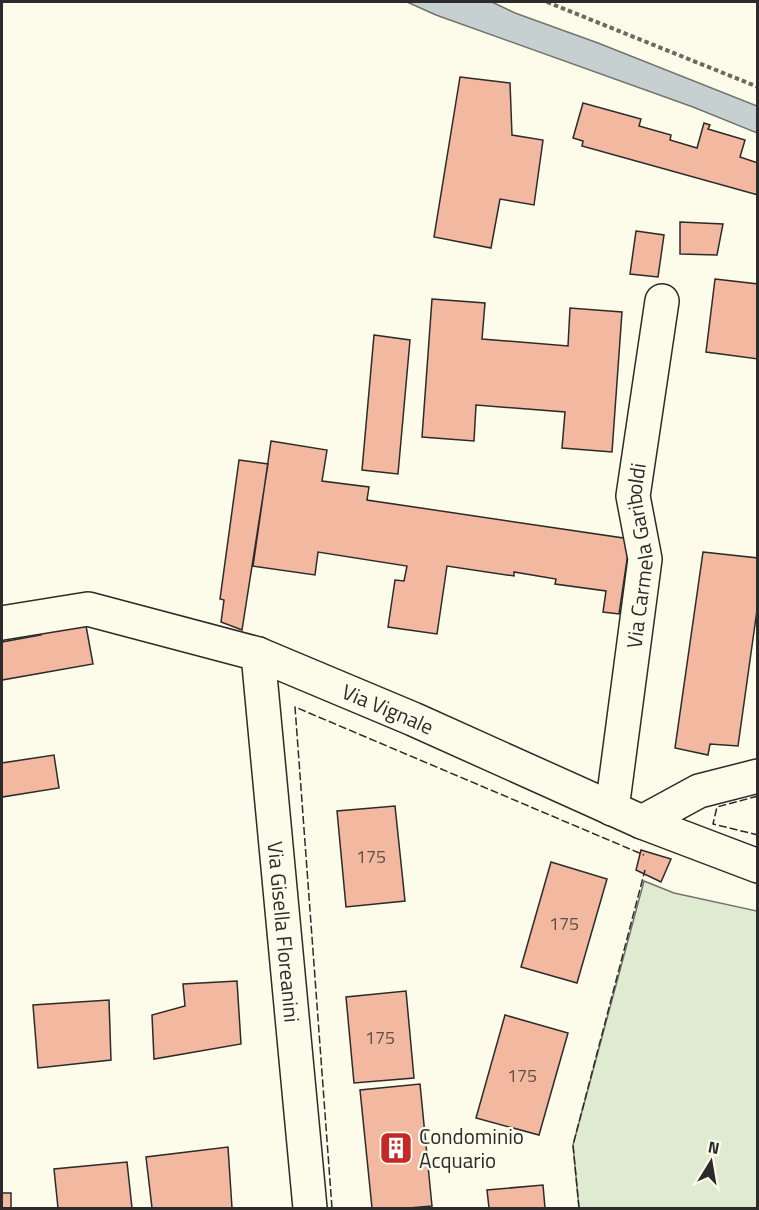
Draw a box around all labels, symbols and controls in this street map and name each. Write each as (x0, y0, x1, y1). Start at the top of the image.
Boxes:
street label: Via Carmela Gariboldi (617, 461, 661, 650)
street label: Via Vignale (337, 675, 439, 742)
street label: Via Gisella Floreanini (260, 840, 308, 1024)
house number: 175 (356, 843, 386, 870)
house number: 175 (549, 910, 579, 937)
house number: 175 (365, 1024, 395, 1051)
house number: 175 (507, 1062, 537, 1089)
place label: Condominio Acquario (419, 1120, 524, 1176)
building icon: Condominio Acquario (378, 1130, 414, 1166)
north arrow (681, 1132, 741, 1192)
text: N (706, 1134, 722, 1160)

